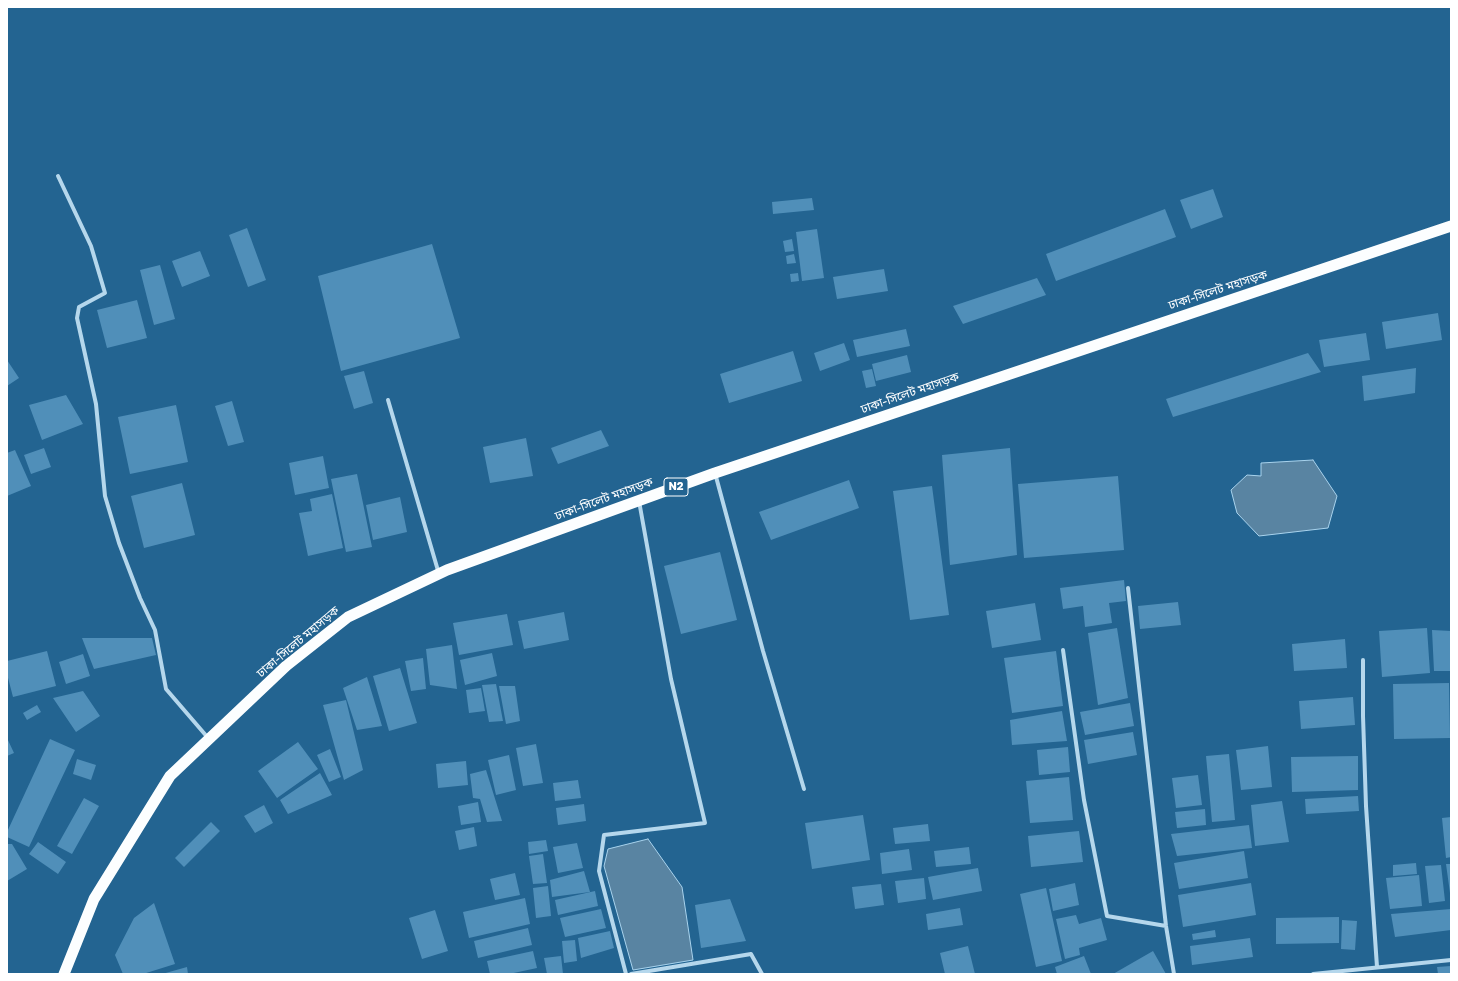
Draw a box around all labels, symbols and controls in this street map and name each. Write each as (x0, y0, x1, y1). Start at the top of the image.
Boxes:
street label: ঢাকা-সিলেট মহাসড়ক (1167, 267, 1269, 313)
street label: ঢাকা-সিলেট মহাসড়ক (859, 369, 961, 417)
street label: ঢাকা-সিলেট মহাসড়ক (553, 475, 655, 523)
road number: N2 (664, 478, 688, 496)
street label: ঢাকা-সিলেট মহাসড়ক (254, 603, 342, 681)

